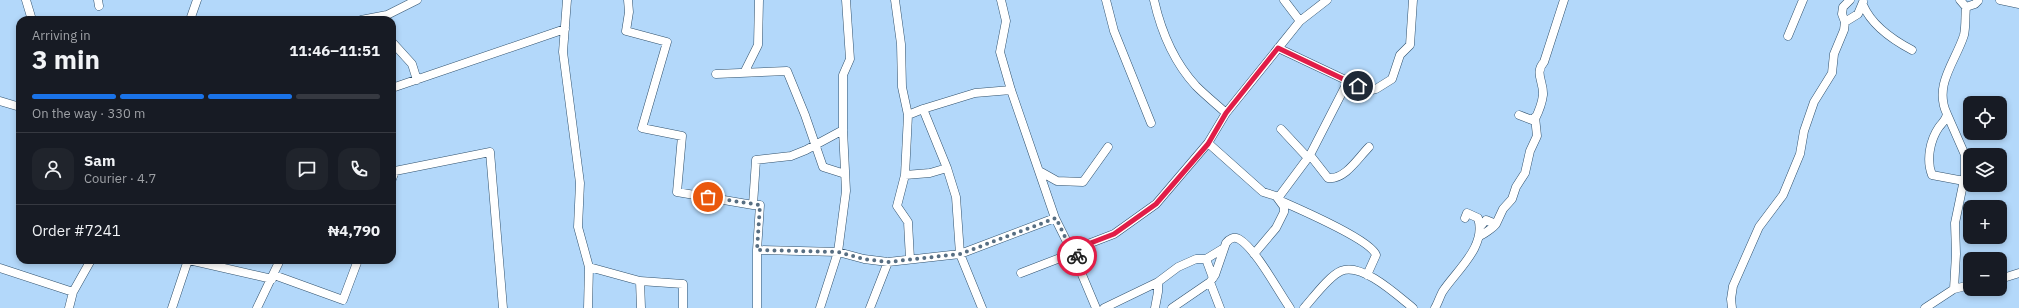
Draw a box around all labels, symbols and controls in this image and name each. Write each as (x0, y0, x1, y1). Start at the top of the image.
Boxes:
text: Arriving in (32, 27, 91, 44)
text: 11:46–11:51 (289, 41, 380, 60)
text: 3 min (32, 42, 100, 76)
pin (1341, 69, 1375, 103)
icon: home (1347, 75, 1369, 97)
map controls (1963, 96, 2007, 296)
button: locate (1963, 96, 2007, 140)
text: On the way · 330 m (32, 105, 145, 122)
button: person (32, 148, 74, 190)
button: chat (286, 148, 328, 190)
button: phone (338, 148, 380, 190)
button: layers (1963, 148, 2007, 192)
text: Sam (84, 151, 115, 170)
text: Courier · 4.7 (84, 170, 156, 187)
pin (691, 180, 725, 214)
icon: bag (697, 186, 719, 208)
button: + (1963, 200, 2007, 244)
text: Order #7241 (32, 221, 121, 240)
text: ₦4,790 (328, 221, 380, 240)
courier (1057, 236, 1097, 276)
icon: bike (1066, 245, 1088, 267)
button: − (1963, 252, 2007, 296)

